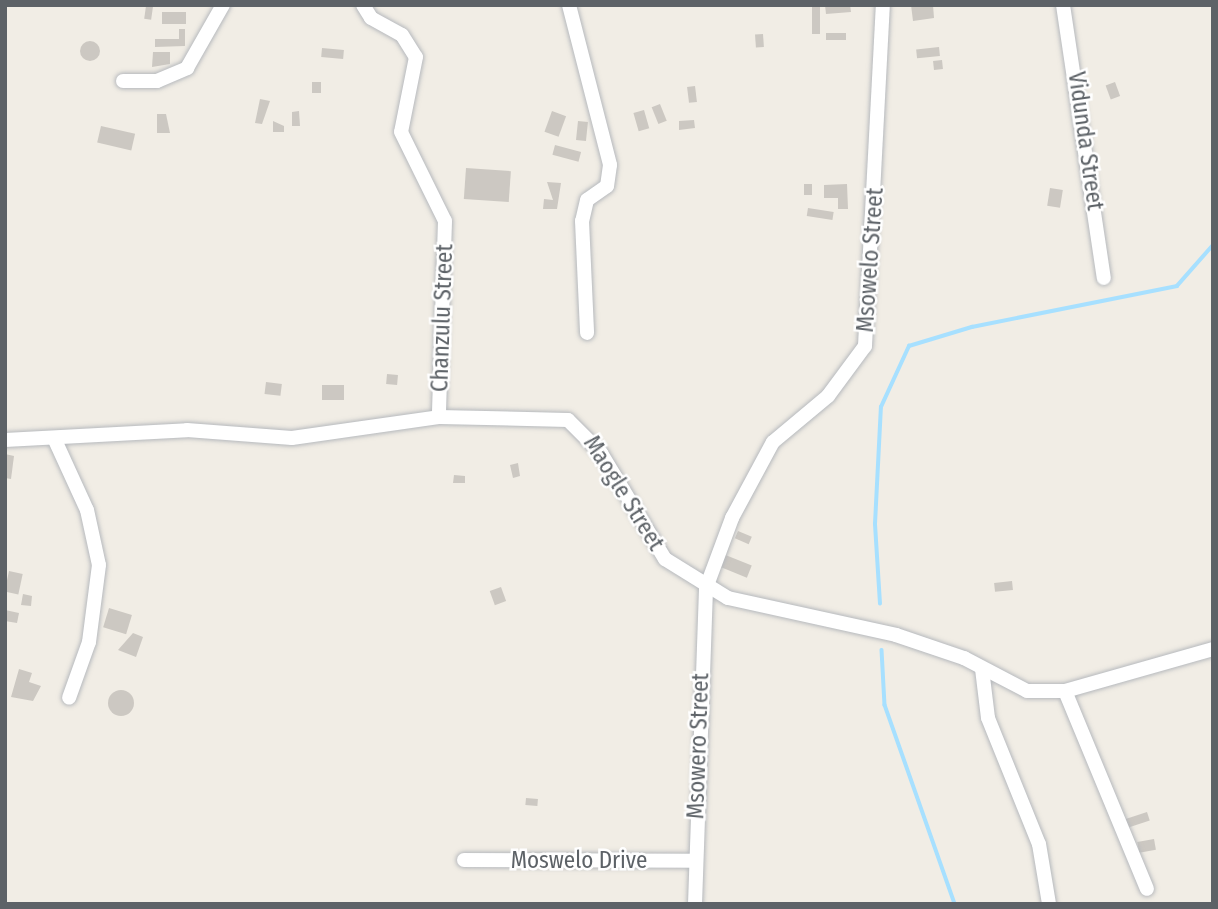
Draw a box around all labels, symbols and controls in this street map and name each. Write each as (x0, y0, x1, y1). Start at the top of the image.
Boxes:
street label: Vidunda Street (1063, 70, 1109, 212)
street label: Msowelo Street (851, 187, 889, 333)
street label: Chanzulu Street (426, 244, 458, 392)
street label: Maogle Street (578, 431, 670, 555)
street label: Msowero Street (682, 672, 714, 820)
street label: Moswelo Drive (511, 846, 647, 874)

